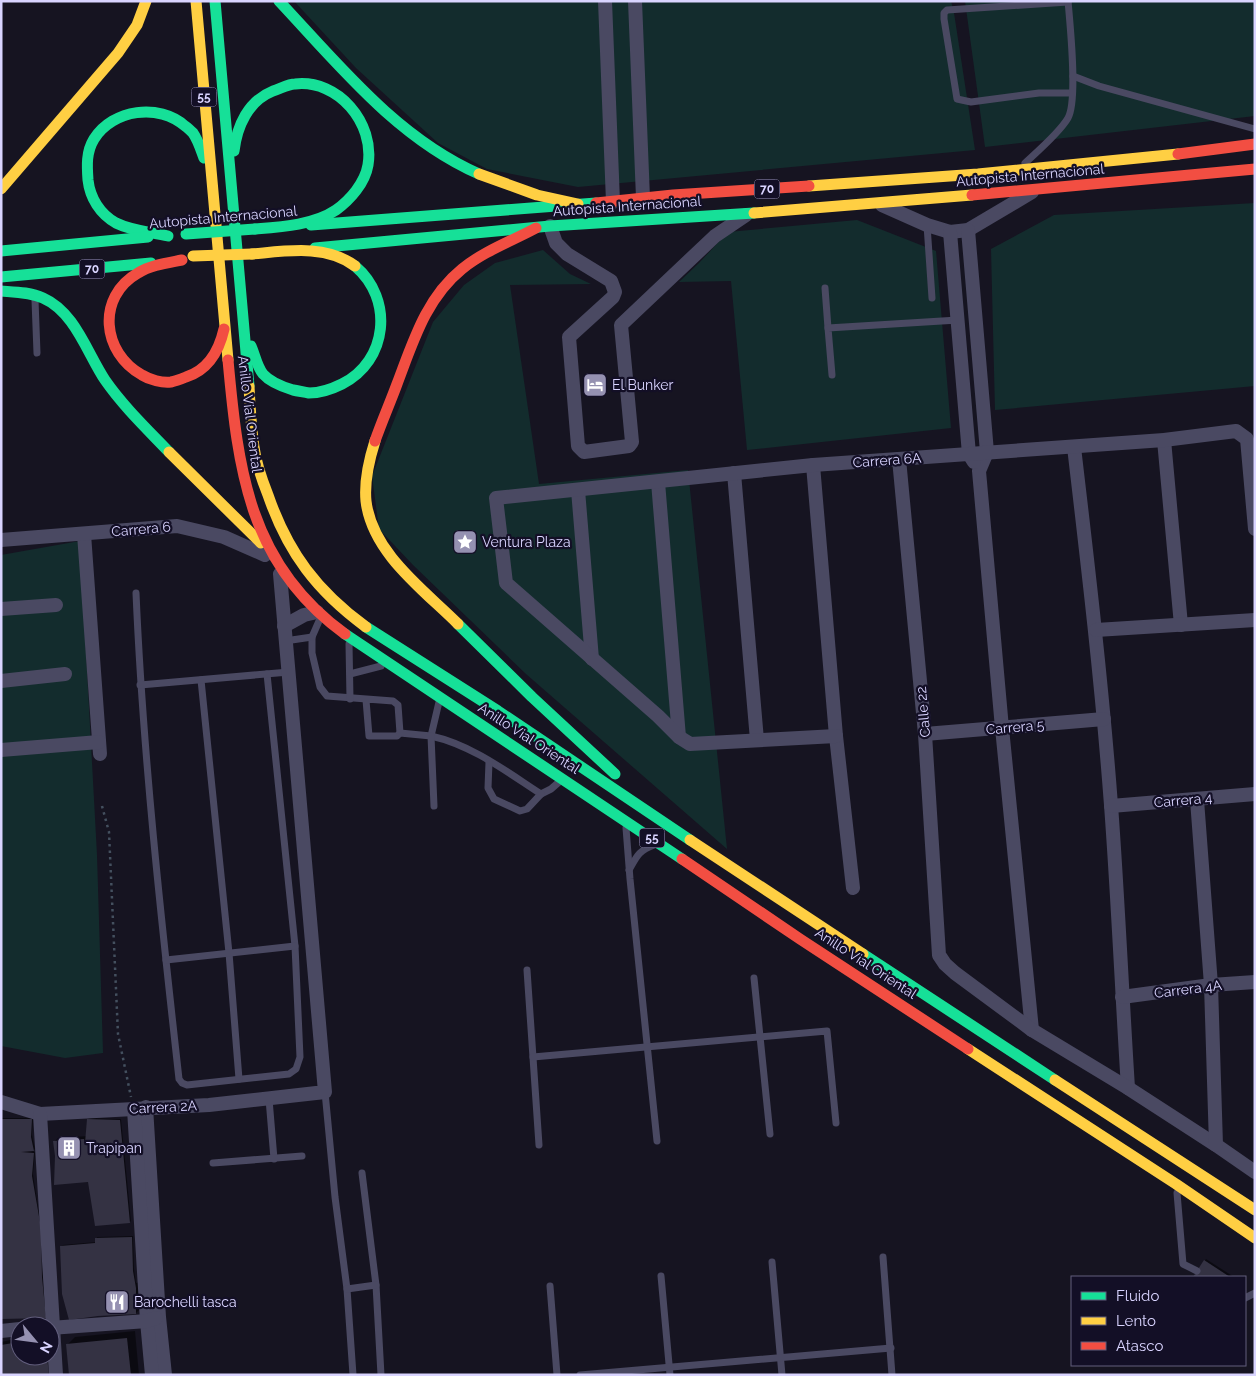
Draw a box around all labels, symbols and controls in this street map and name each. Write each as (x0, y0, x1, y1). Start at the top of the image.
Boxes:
road number: 55 (192, 88, 216, 106)
street label: Autopista Internacional (955, 161, 1105, 189)
road number: 70 (754, 180, 780, 198)
street label: Autopista Internacional (552, 193, 702, 219)
street label: Autopista Internacional (148, 203, 298, 231)
road number: 70 (80, 260, 104, 278)
street label: Anillo Vial Oriental (235, 355, 265, 474)
hotel icon: El Bunker (582, 372, 608, 398)
place label: El Bunker (612, 377, 674, 393)
street label: Carrera 6A (852, 450, 922, 470)
street label: Carrera 6 (111, 518, 171, 540)
place icon: Ventura Plaza (452, 529, 478, 555)
place label: Ventura Plaza (482, 534, 571, 550)
street label: Calle 22 (913, 686, 933, 738)
street label: Anillo Vial Oriental (475, 699, 583, 777)
street label: Carrera 5 (985, 716, 1045, 738)
street label: Carrera 4 (1153, 789, 1213, 811)
road number: 55 (640, 828, 664, 848)
street label: Anillo Vial Oriental (812, 924, 920, 1002)
street label: Carrera 4A (1153, 977, 1223, 1001)
street label: Carrera 2A (129, 1097, 198, 1117)
building icon: Trapipan (56, 1135, 82, 1161)
place label: Trapipan (86, 1140, 142, 1156)
legend (1071, 1276, 1246, 1366)
text: Fluido (1116, 1287, 1159, 1305)
restaurant icon: Barochelli tasca (104, 1289, 130, 1315)
place label: Barochelli tasca (134, 1294, 237, 1310)
text: Lento (1116, 1312, 1156, 1330)
north arrow (10, 1316, 60, 1366)
text: Atasco (1116, 1337, 1163, 1355)
text: N (37, 1339, 56, 1356)

